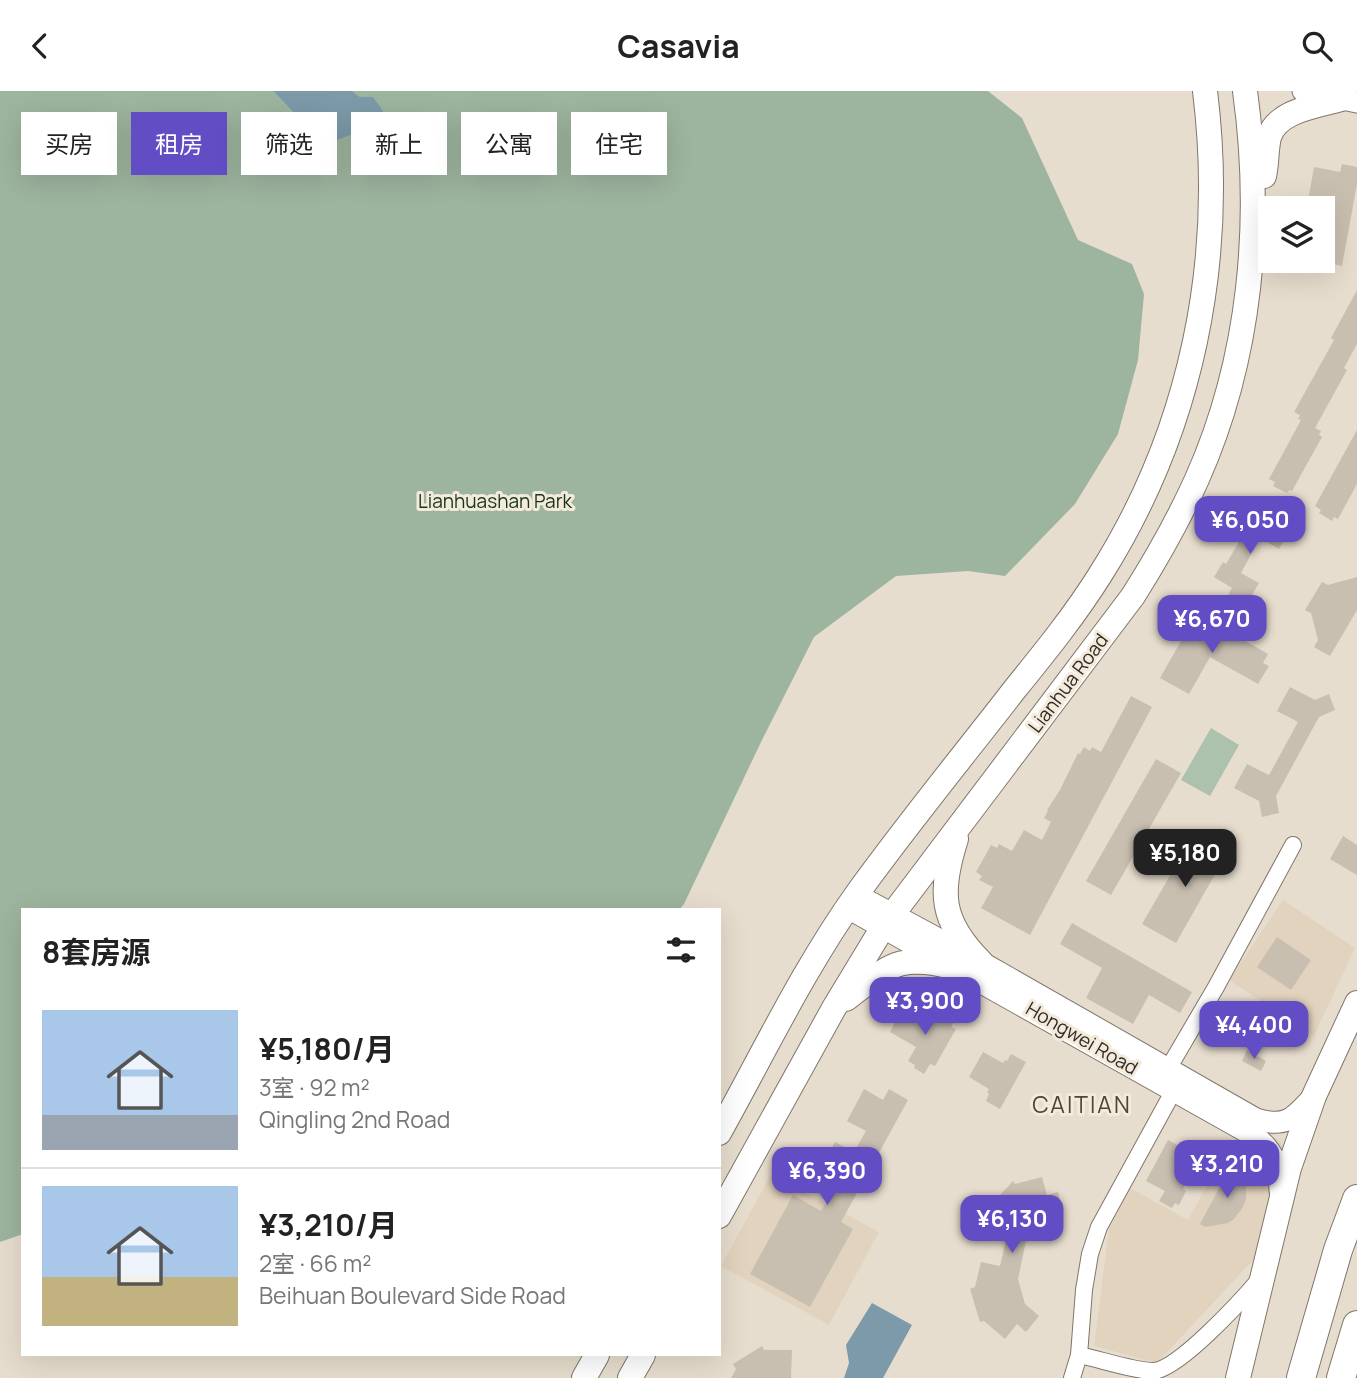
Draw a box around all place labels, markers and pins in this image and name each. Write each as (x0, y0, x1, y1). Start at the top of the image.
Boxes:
pin: ¥6,050 (1193, 497, 1307, 556)
pin: ¥6,670 (1155, 595, 1269, 655)
pin: ¥5,180 (1128, 829, 1242, 889)
pin: ¥3,900 (868, 977, 982, 1037)
pin: ¥4,400 (1197, 1002, 1311, 1061)
pin: ¥3,210 (1170, 1141, 1284, 1200)
pin: ¥6,390 (770, 1147, 884, 1207)
pin: ¥6,130 (955, 1195, 1069, 1255)

